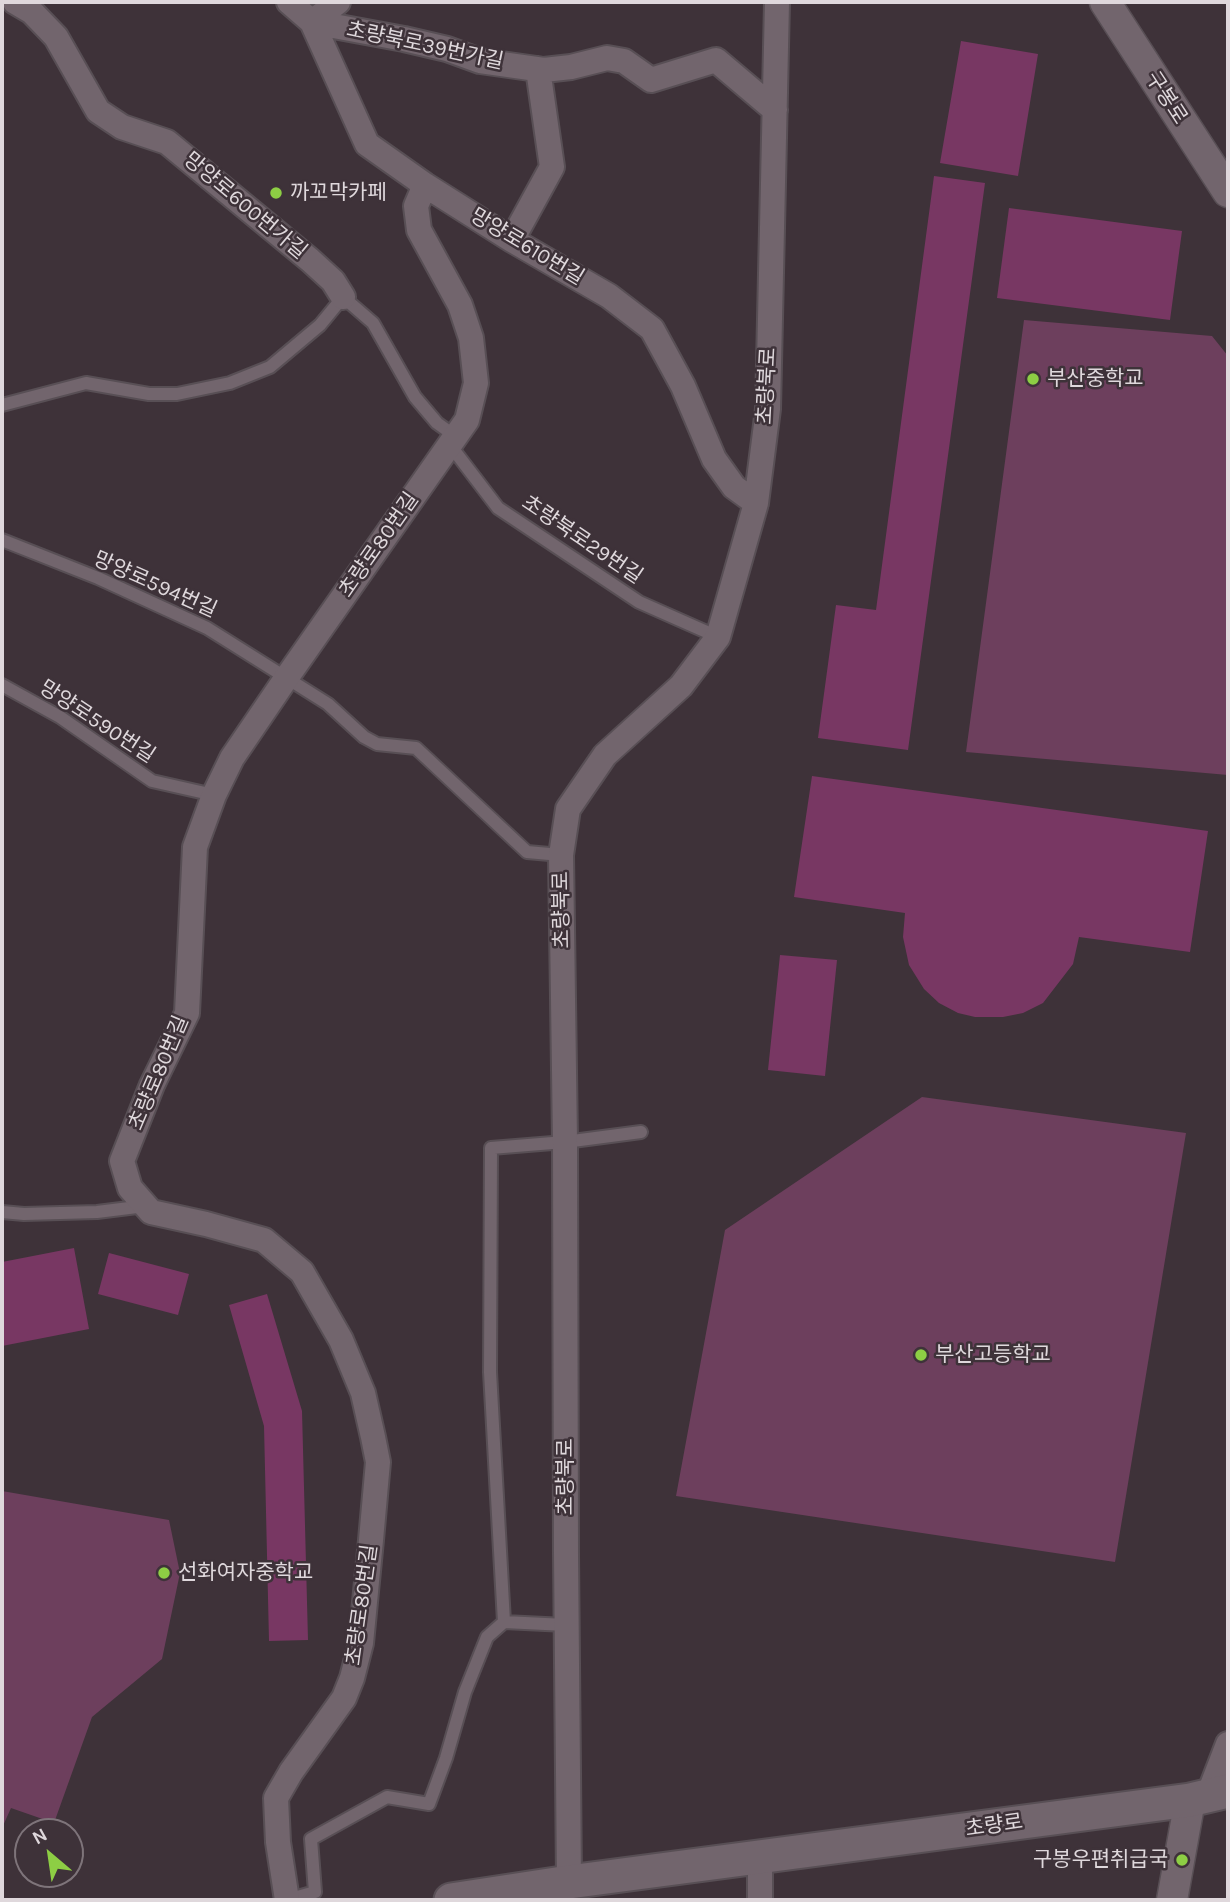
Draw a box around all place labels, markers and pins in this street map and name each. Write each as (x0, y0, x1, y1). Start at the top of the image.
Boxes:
place label: 까꼬막카페 (290, 180, 387, 206)
marker: 까꼬막카페 (268, 185, 284, 201)
place label: 부산중학교 (1047, 366, 1144, 392)
marker: 부산중학교 (1025, 371, 1041, 387)
place label: 부산고등학교 (935, 1342, 1051, 1368)
marker: 부산고등학교 (913, 1347, 929, 1363)
place label: 선화여자중학교 (178, 1560, 313, 1586)
marker: 선화여자중학교 (156, 1565, 172, 1581)
place label: 구봉우편취급국 (1033, 1847, 1168, 1873)
marker: 구봉우편취급국 (1174, 1852, 1190, 1868)

